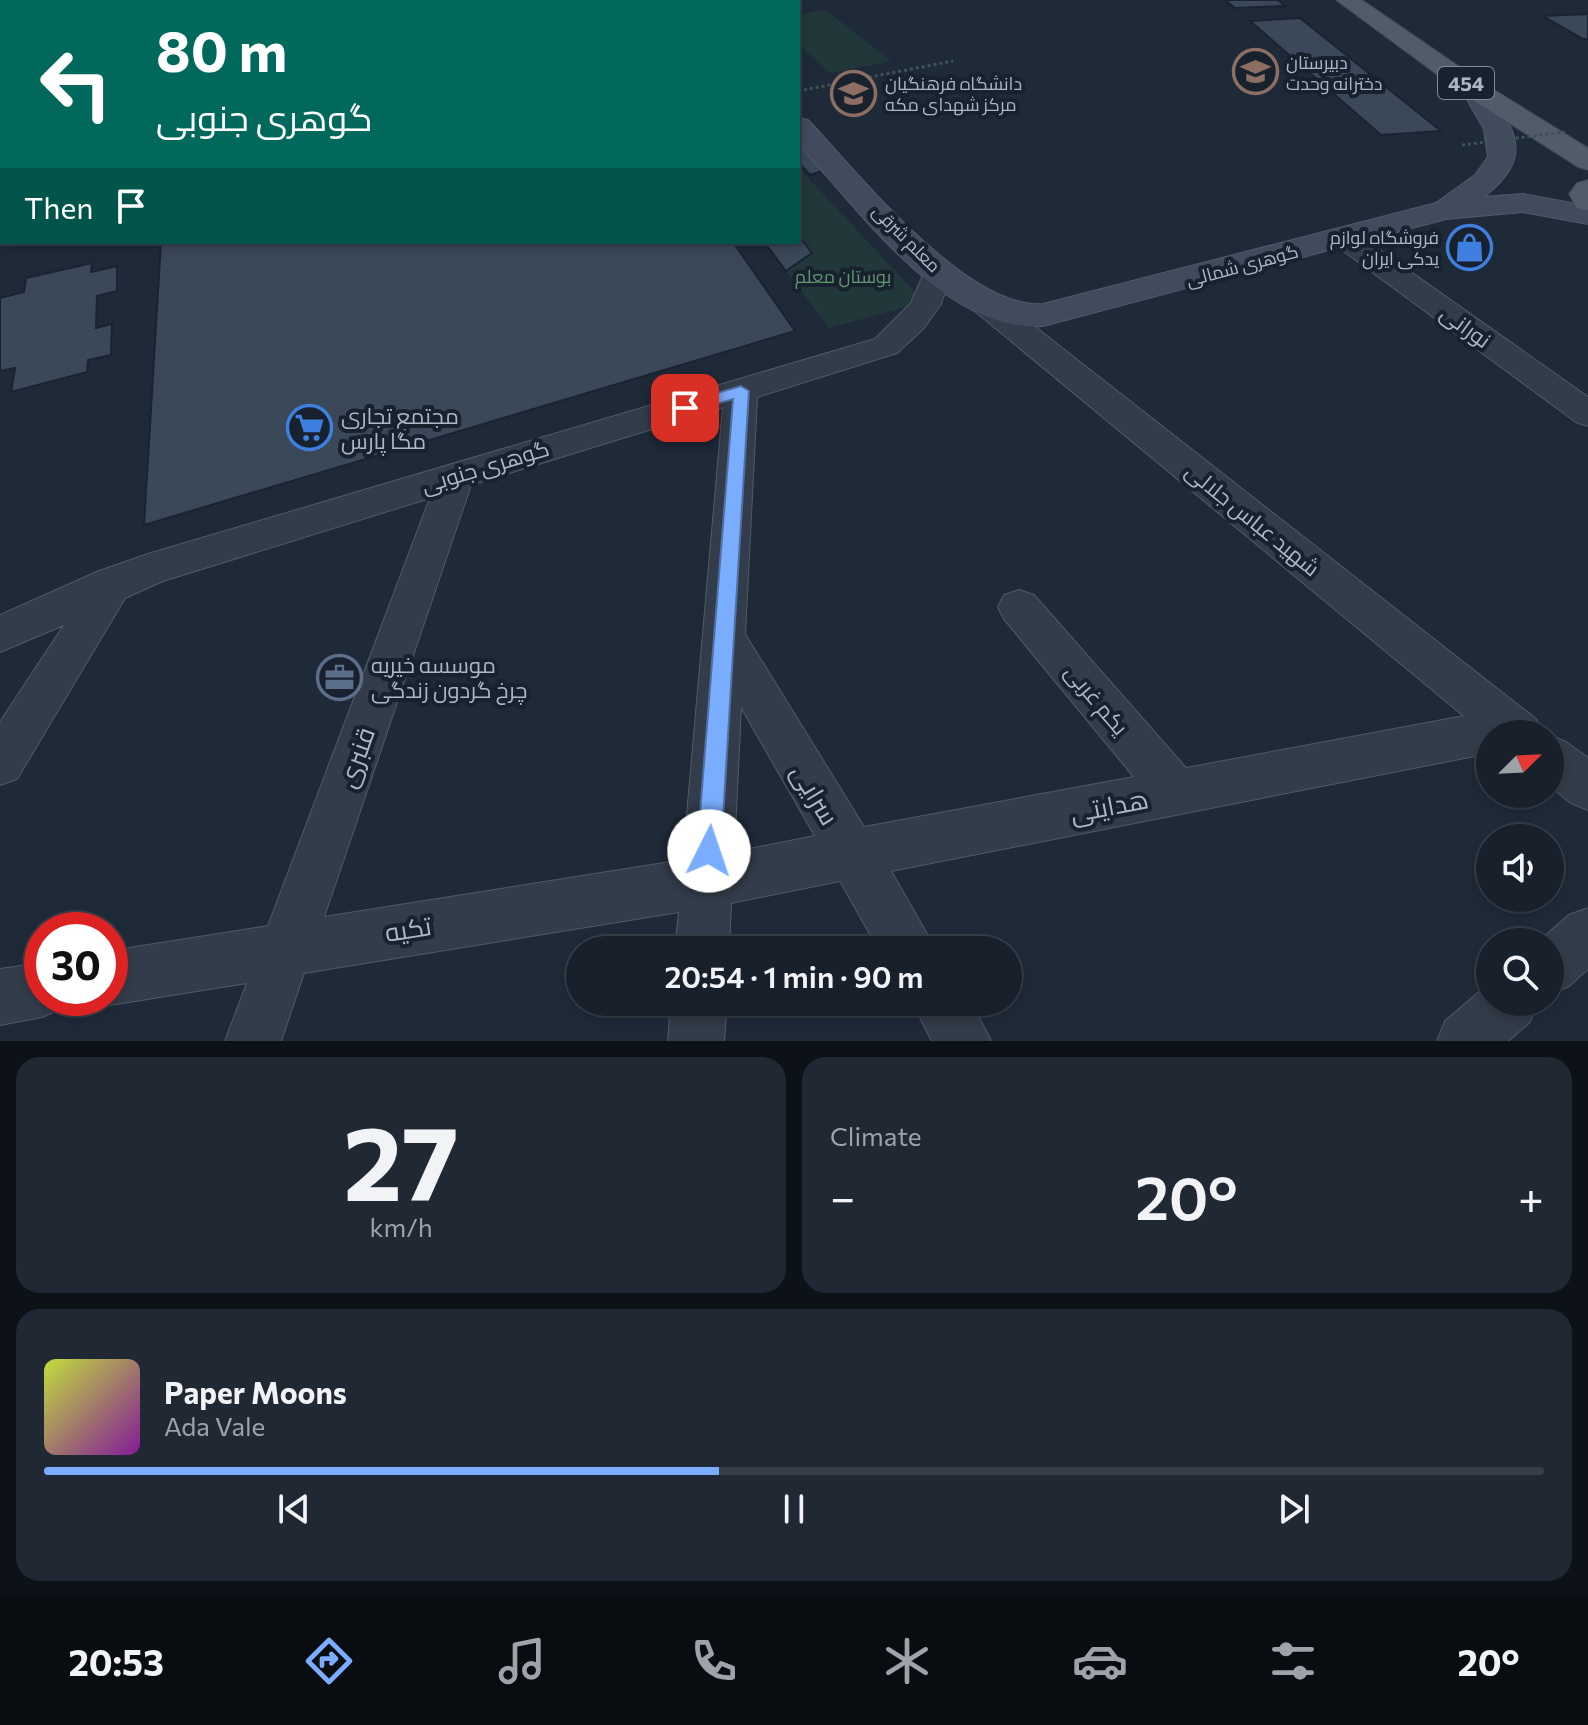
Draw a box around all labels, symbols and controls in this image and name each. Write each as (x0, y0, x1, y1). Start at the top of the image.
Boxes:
text: 80 m (156, 15, 287, 84)
icon: left (24, 32, 128, 136)
school or university icon: دبیرستان دخترانه وحدت (1231, 48, 1279, 96)
place label: دبیرستان دخترانه وحدت (1286, 51, 1383, 95)
road number: 454 (1438, 67, 1494, 99)
school or university icon: دانشگاه فرهنگیان مرکز شهدای مکه (830, 69, 878, 117)
place label: دانشگاه فرهنگیان مرکز شهدای مکه (885, 72, 1022, 116)
text: گوهری جنوبی (156, 94, 373, 138)
icon: arrive (109, 184, 153, 228)
text: Then (24, 188, 93, 225)
street label: معلم شرقی (867, 199, 946, 278)
shop icon: فروشگاه لوازم یدکی ایران (1446, 223, 1494, 271)
place label: فروشگاه لوازم یدکی ایران (1330, 226, 1439, 270)
street label: گوهری شمالی (1184, 239, 1301, 291)
park label: بوستان معلم (795, 265, 891, 289)
street label: نورانی (1435, 299, 1496, 354)
pin (651, 374, 719, 442)
icon: arrive (663, 386, 707, 430)
place label: مجتمع تجاری مگا پارس (341, 402, 459, 456)
supermarket icon: مجتمع تجاری مگا پارس (286, 404, 334, 452)
street label: گوهری جنوبی (418, 434, 553, 499)
street label: شهید عباس جلالی (1180, 457, 1325, 582)
place label: موسسه خیریه چرخ گردون زندگی (371, 651, 527, 705)
office icon: موسسه خیریه چرخ گردون زندگی (316, 653, 364, 701)
street label: یکم غربی (1057, 658, 1134, 742)
north arrow (1476, 720, 1564, 808)
map controls (1476, 720, 1564, 1016)
street label: قنبری (330, 722, 381, 792)
street label: سرایی (784, 758, 846, 831)
street label: هدایتی (1067, 782, 1151, 830)
position arrow (667, 809, 751, 893)
button: sound (1476, 824, 1564, 912)
street label: تکیه (382, 909, 434, 947)
speed limit sign: 30 (24, 912, 128, 1016)
button: search (1476, 928, 1564, 1016)
text: 20:54 · 1 min · 90 m (665, 957, 923, 994)
text: 27 (343, 1095, 459, 1222)
text: Climate (830, 1120, 922, 1151)
text: 20° (1135, 1159, 1238, 1232)
text: − (830, 1169, 855, 1223)
text: + (1518, 1169, 1544, 1223)
text: km/h (369, 1211, 433, 1242)
text: Paper Moons (164, 1373, 347, 1410)
text: Ada Vale (164, 1410, 265, 1441)
icon: previous (272, 1487, 316, 1531)
icon: pause (772, 1487, 816, 1531)
icon: next (1272, 1487, 1316, 1531)
icon: directions (301, 1633, 357, 1689)
icon: music (494, 1633, 550, 1689)
icon: phone (686, 1633, 742, 1689)
icon: climate (879, 1633, 935, 1689)
icon: car (1072, 1633, 1128, 1689)
icon: filters (1265, 1633, 1321, 1689)
text: 20:53 (68, 1639, 164, 1683)
text: 20° (1457, 1639, 1520, 1683)

